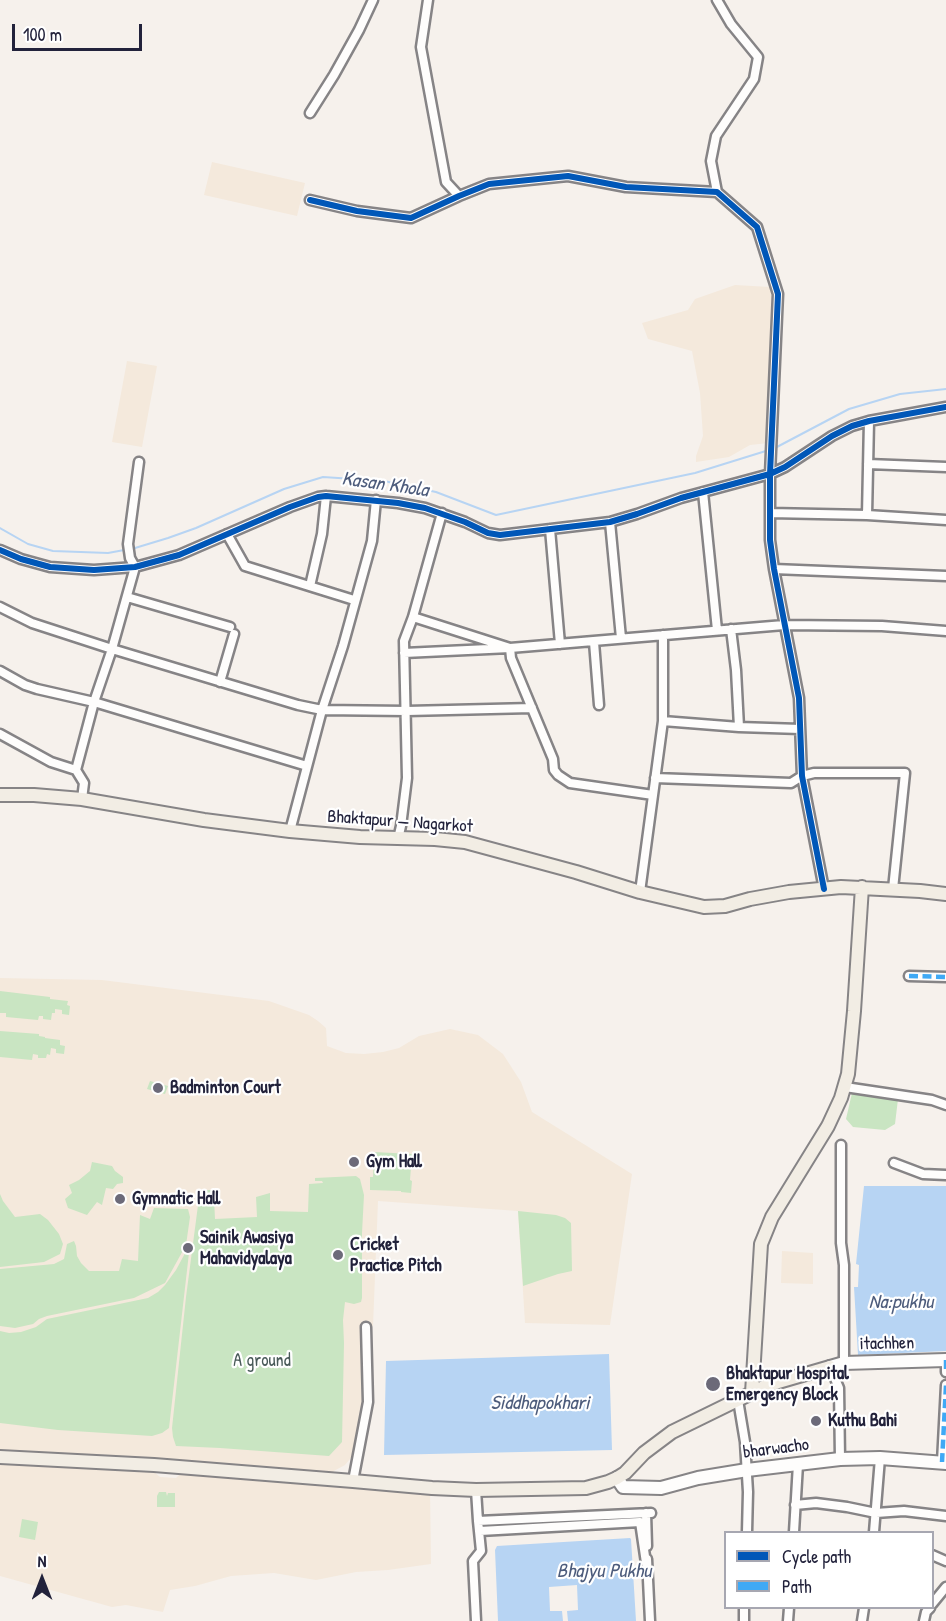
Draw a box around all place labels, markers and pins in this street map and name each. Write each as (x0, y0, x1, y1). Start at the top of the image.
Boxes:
place label: Badminton Court (170, 1077, 281, 1099)
marker: Badminton Court (151, 1081, 165, 1095)
place label: Gym Hall (366, 1151, 422, 1173)
marker: Gym Hall (347, 1155, 361, 1169)
place label: Gymnatic Hall (132, 1188, 220, 1210)
marker: Gymnatic Hall (113, 1192, 127, 1206)
place label: Sainik Awasiya Mahavidyalaya (200, 1227, 293, 1270)
place label: Cricket Practice Pitch (350, 1234, 442, 1276)
marker: Sainik Awasiya Mahavidyalaya (181, 1241, 195, 1255)
marker: Cricket Practice Pitch (331, 1248, 345, 1262)
place label: Bhaktapur Hospital Emergency Block (726, 1363, 849, 1406)
marker: Bhaktapur Hospital Emergency Block (704, 1375, 722, 1393)
place label: Kuthu Bahi (828, 1410, 897, 1432)
marker: Kuthu Bahi (809, 1414, 823, 1428)

